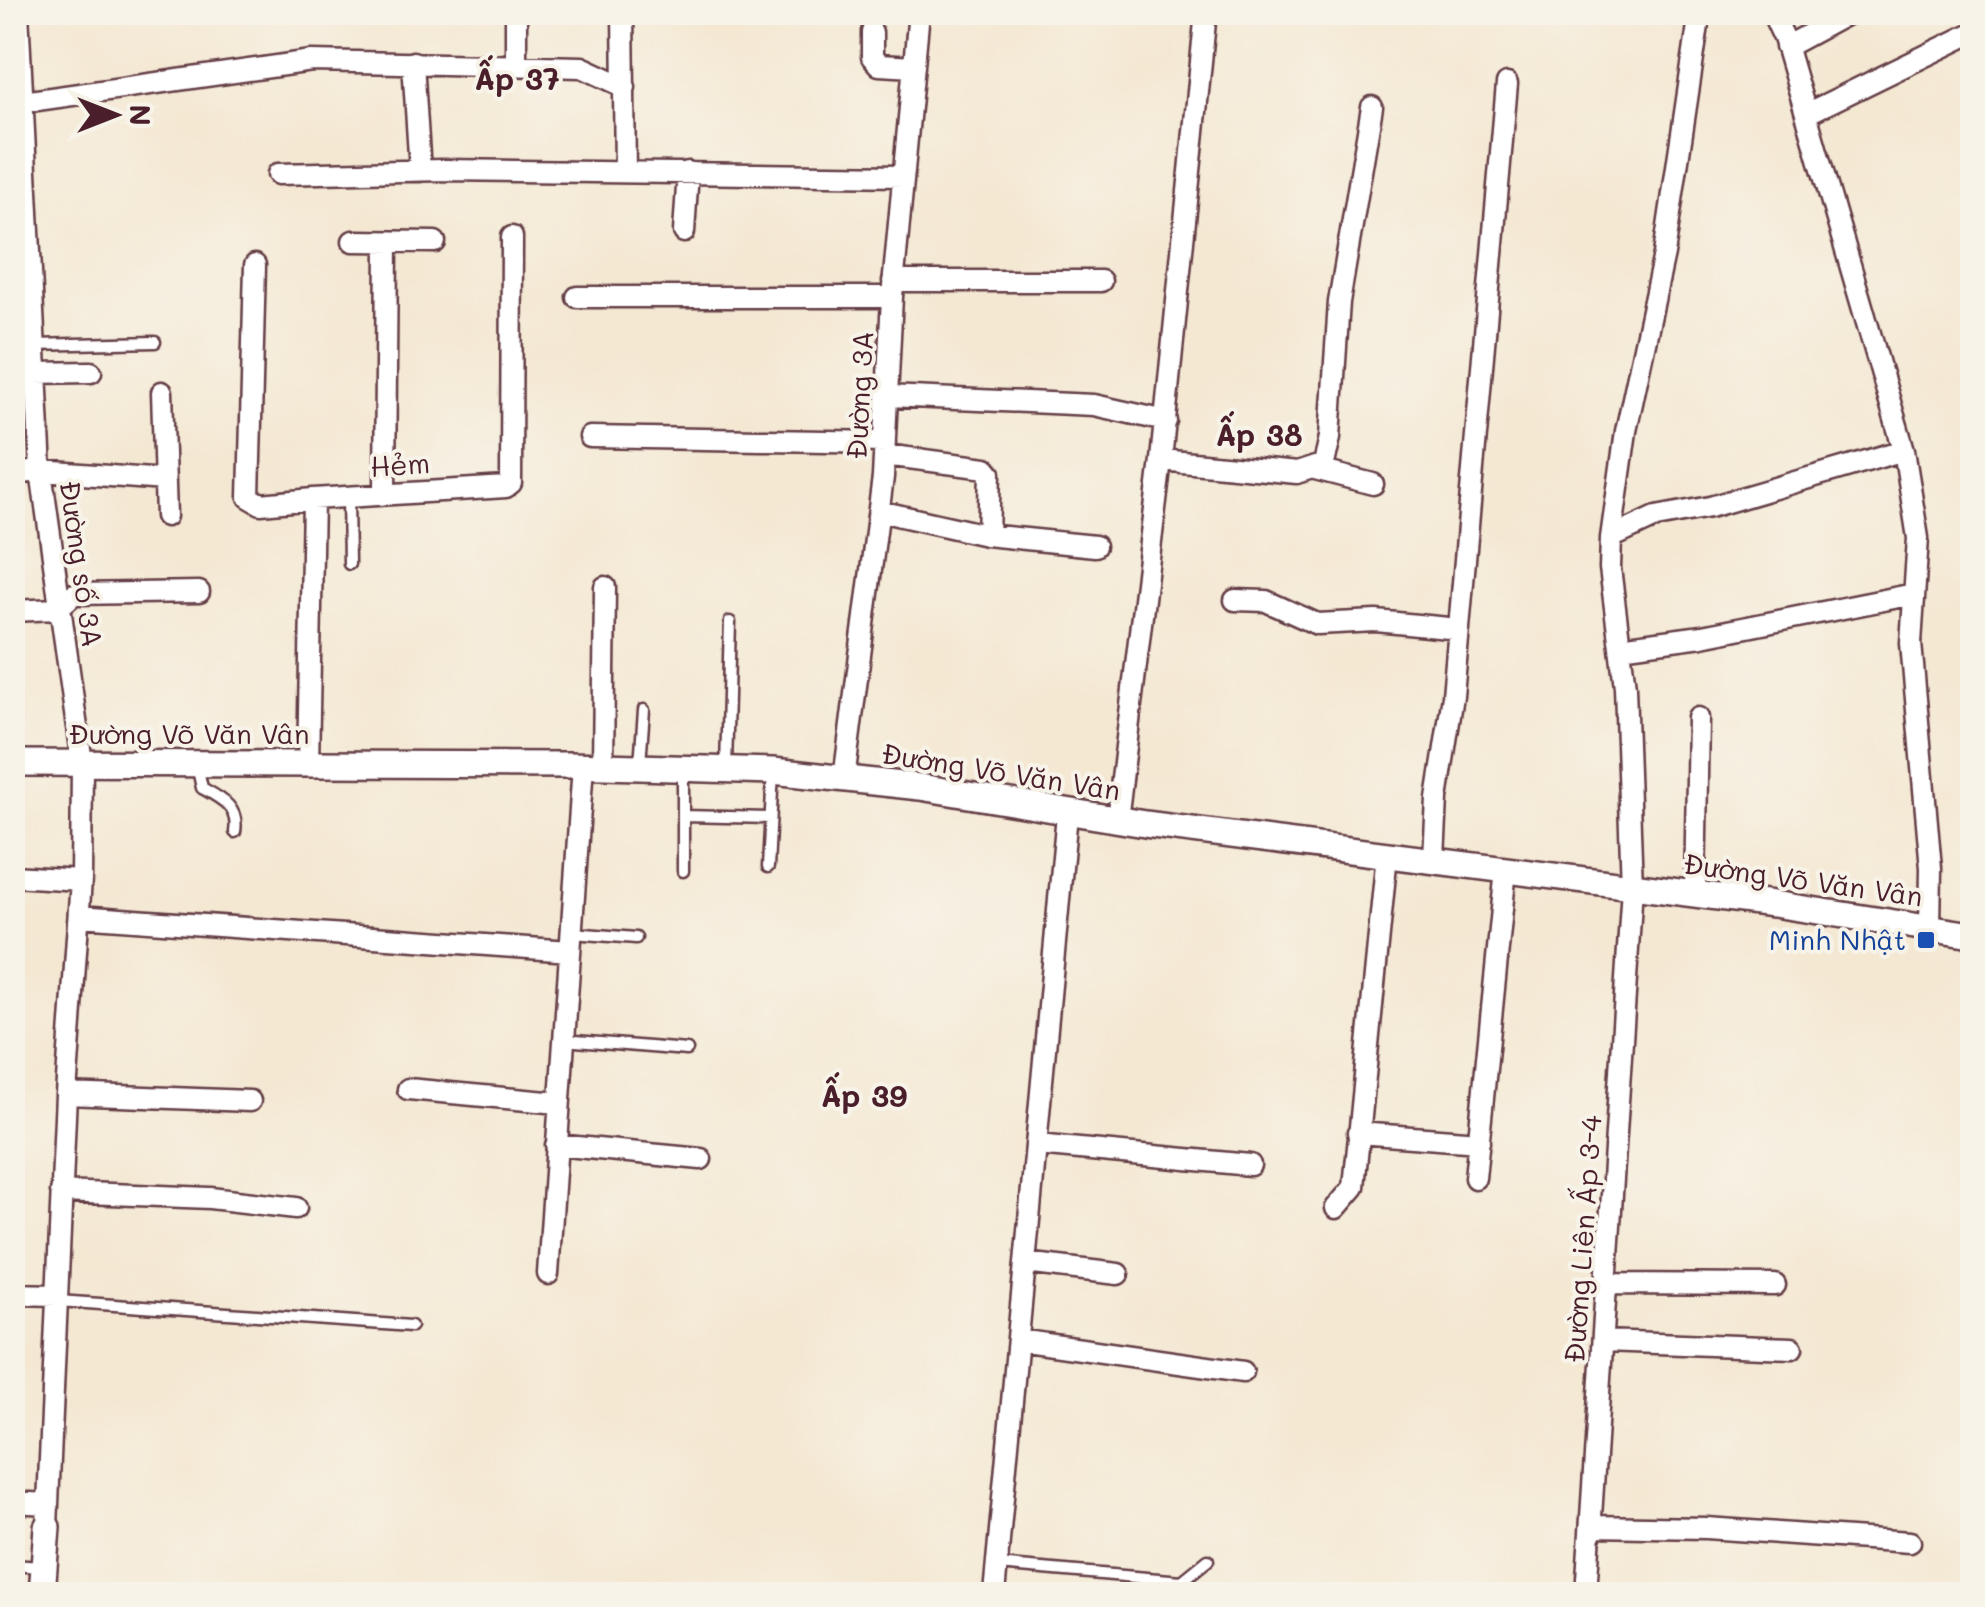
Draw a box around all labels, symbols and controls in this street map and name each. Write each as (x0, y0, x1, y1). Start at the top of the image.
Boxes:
district label: Ấp 37 (474, 55, 560, 98)
north arrow (65, 65, 165, 165)
text: N (123, 104, 159, 126)
street label: Đường 3A (838, 330, 880, 460)
district label: Ấp 38 (1215, 411, 1303, 454)
street label: Hẻm (369, 444, 431, 484)
street label: Đường số 3A (52, 478, 111, 649)
street label: Đường Võ Văn Vân (68, 715, 310, 751)
street label: Đường Võ Văn Vân (879, 734, 1123, 808)
street label: Đường Võ Văn Vân (1681, 844, 1925, 914)
place label: Minh Nhật (1769, 921, 1906, 957)
marker: Minh Nhật (1915, 929, 1937, 951)
district label: Ấp 39 (821, 1072, 907, 1115)
street label: Đường Liên Ấp 3-4 (1555, 1113, 1609, 1364)

